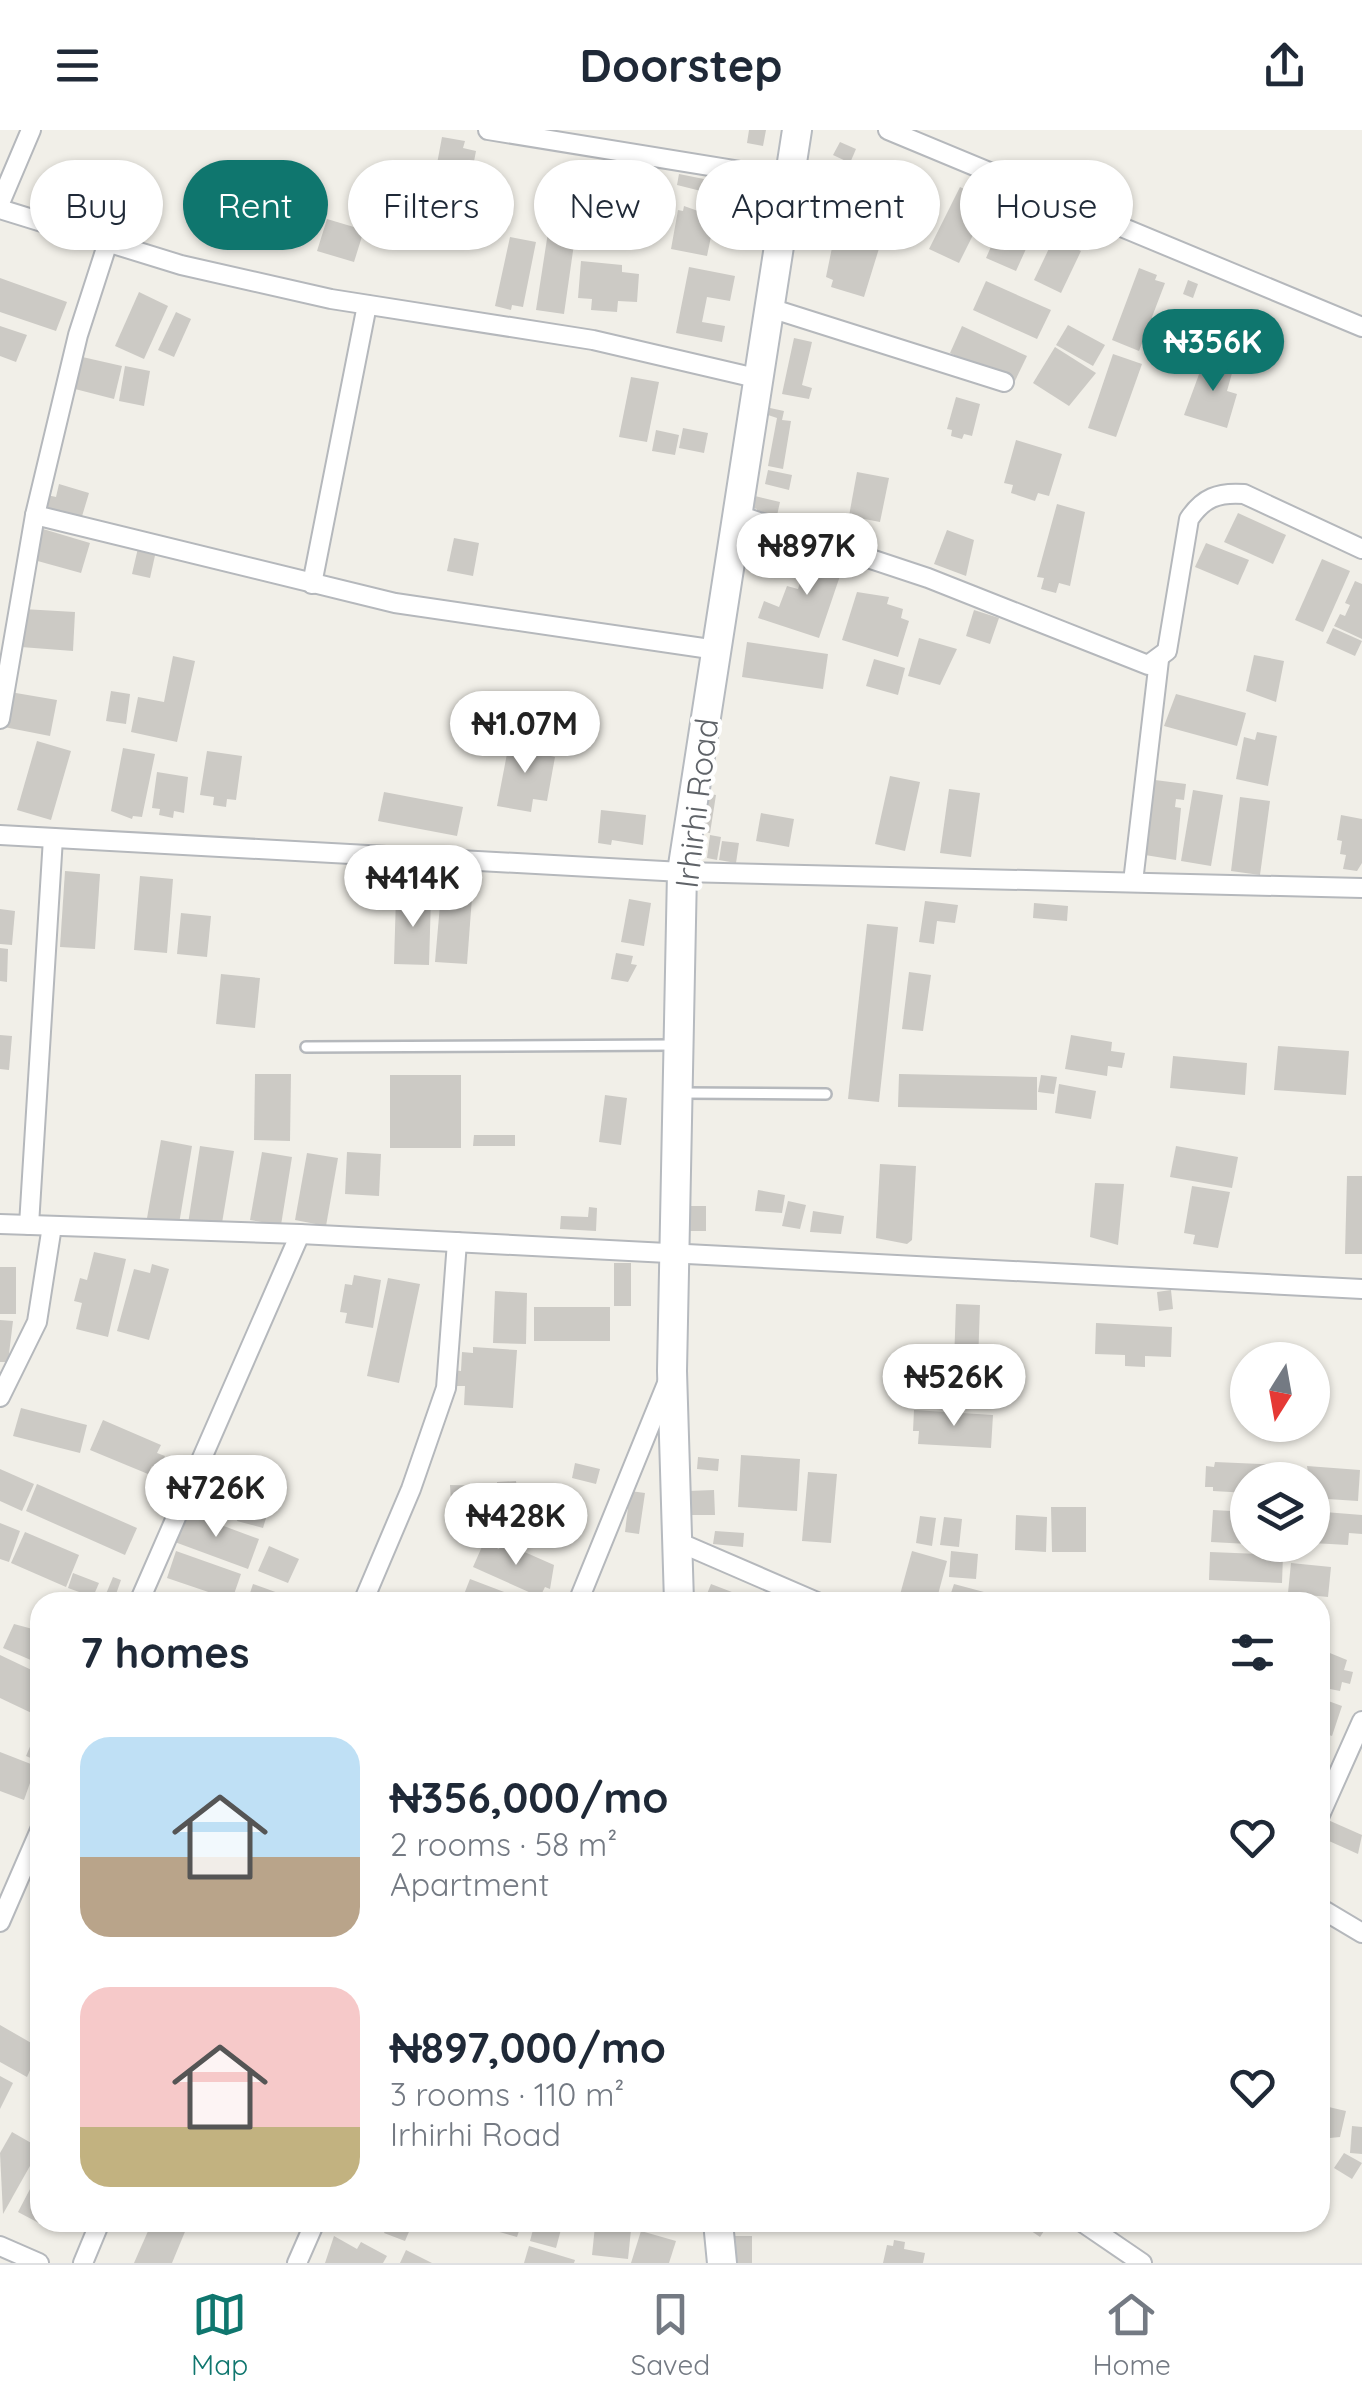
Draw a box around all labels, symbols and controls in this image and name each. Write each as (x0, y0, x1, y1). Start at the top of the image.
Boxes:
text: Doorstep (580, 37, 782, 93)
icon: menu (50, 38, 105, 93)
icon: share (1257, 38, 1312, 93)
chip: Buy (30, 160, 163, 250)
chip: Rent (183, 160, 328, 250)
chip: Filters (348, 160, 514, 250)
chip: New (534, 160, 676, 250)
chip: Apartment (696, 160, 940, 250)
chip: House (960, 160, 1133, 250)
pin: ₦356K (1143, 309, 1283, 394)
text: ₦356K (1164, 321, 1262, 361)
pin: ₦897K (737, 513, 877, 598)
text: ₦897K (759, 525, 855, 565)
pin: ₦1.07M (444, 691, 606, 776)
text: ₦1.07M (472, 703, 578, 743)
street label: Irhirhi Road (666, 716, 726, 890)
pin: ₦414K (343, 845, 483, 930)
text: ₦414K (366, 857, 460, 897)
north arrow (1230, 1342, 1330, 1442)
map controls (1230, 1342, 1330, 1562)
pin: ₦526K (884, 1344, 1024, 1429)
text: ₦526K (905, 1356, 1003, 1396)
pin: ₦726K (146, 1455, 286, 1540)
button: layers (1230, 1462, 1330, 1562)
text: ₦726K (167, 1467, 265, 1507)
pin: ₦428K (446, 1483, 586, 1568)
text: ₦428K (466, 1495, 566, 1535)
icon: filters (1225, 1625, 1280, 1680)
text: 7 homes (80, 1626, 249, 1679)
text: ₦356,000/mo (390, 1771, 669, 1824)
icon: home (160, 1777, 280, 1897)
icon: heart (1225, 1810, 1280, 1865)
text: 2 rooms · 58 m² (390, 1824, 617, 1864)
text: Apartment (390, 1864, 549, 1904)
text: ₦897,000/mo (390, 2021, 666, 2074)
icon: home (160, 2027, 280, 2147)
icon: heart (1225, 2060, 1280, 2115)
text: 3 rooms · 110 m² (390, 2074, 624, 2114)
text: Irhirhi Road (390, 2114, 561, 2154)
tab: Map (191, 2287, 248, 2382)
tab: Saved (630, 2287, 710, 2382)
tab: Home (1092, 2287, 1171, 2382)

